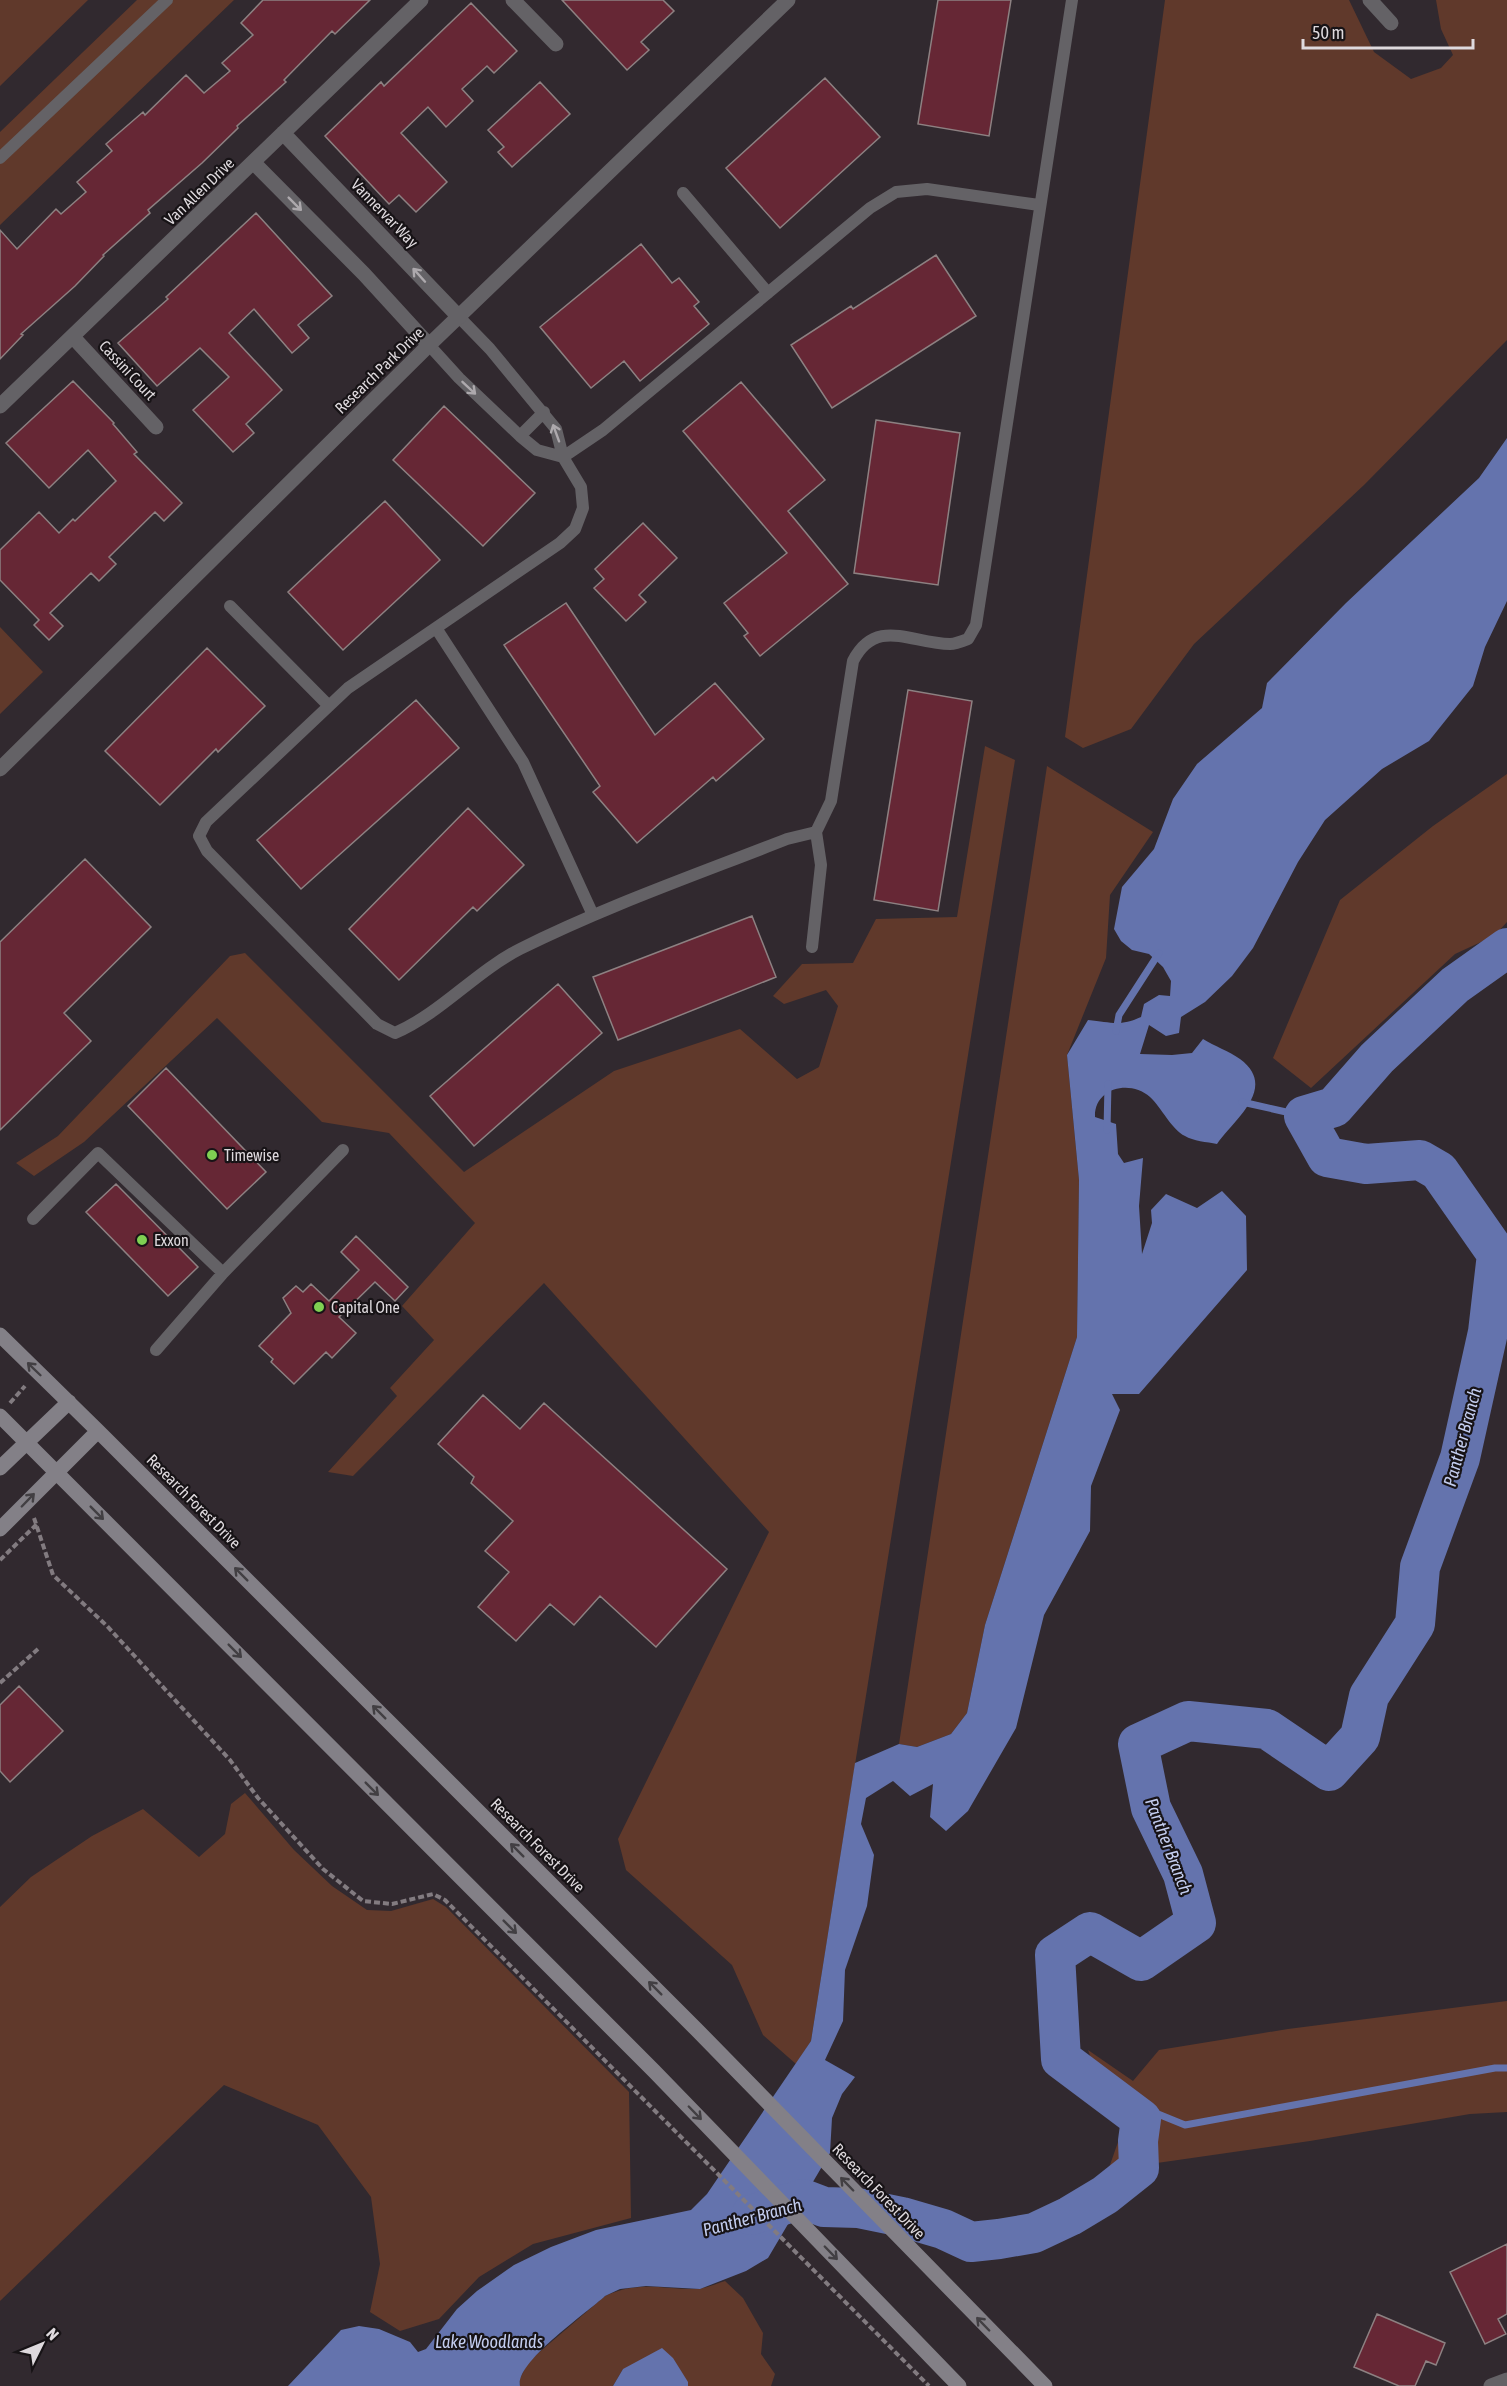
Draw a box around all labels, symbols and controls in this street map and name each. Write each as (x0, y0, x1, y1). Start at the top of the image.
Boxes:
scale bar (1303, 12, 1472, 50)
text: 50 m (1312, 22, 1344, 43)
street label: Van Allen Drive (161, 154, 237, 228)
street label: Vannervar Way (347, 175, 422, 252)
one-way arrow (288, 197, 303, 212)
one-way arrow (412, 268, 426, 283)
street label: Research Park Drive (331, 323, 427, 417)
street label: Cassini Court (96, 336, 160, 404)
one-way arrow (461, 381, 476, 395)
one-way arrow (550, 425, 561, 443)
place label: Timewise (224, 1146, 279, 1164)
marker: Timewise (205, 1148, 219, 1162)
place label: Exxon (154, 1231, 189, 1249)
marker: Exxon (135, 1233, 149, 1247)
place label: Capital One (331, 1298, 400, 1317)
marker: Capital One (312, 1300, 326, 1314)
one-way arrow (27, 1362, 42, 1376)
water label: Panther Branch (1439, 1385, 1485, 1489)
street label: Research Forest Drive (143, 1450, 245, 1552)
one-way arrow (20, 1493, 35, 1508)
one-way arrow (89, 1506, 104, 1521)
one-way arrow (234, 1566, 249, 1581)
one-way arrow (227, 1644, 242, 1659)
one-way arrow (372, 1704, 387, 1719)
one-way arrow (365, 1782, 380, 1796)
street label: Research Forest Drive (487, 1794, 589, 1896)
water label: Panther Branch (1141, 1795, 1197, 1897)
one-way arrow (510, 1842, 524, 1857)
one-way arrow (503, 1920, 518, 1934)
one-way arrow (647, 1980, 662, 1995)
one-way arrow (688, 2106, 702, 2121)
street label: Research Forest Drive (829, 2140, 929, 2242)
one-way arrow (840, 2177, 855, 2192)
water label: Panther Branch (700, 2194, 804, 2240)
one-way arrow (824, 2246, 838, 2261)
north arrow (12, 2314, 72, 2374)
one-way arrow (976, 2316, 991, 2331)
text: N (43, 2324, 63, 2343)
water label: Lake Woodlands (435, 2331, 543, 2352)

